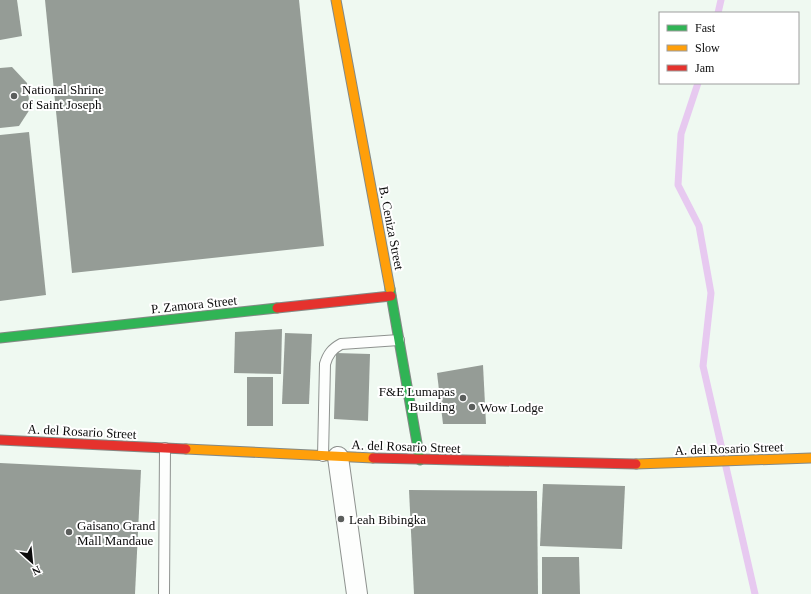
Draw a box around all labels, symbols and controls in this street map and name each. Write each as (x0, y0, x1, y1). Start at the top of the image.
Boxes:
legend (659, 12, 799, 84)
text: Fast (695, 21, 716, 35)
text: Slow (695, 41, 720, 55)
text: Jam (695, 61, 715, 75)
place label: National Shrine of Saint Joseph (22, 82, 104, 112)
marker: National Shrine of Saint Joseph (9, 91, 19, 101)
street label: B. Ceniza Street (376, 185, 407, 272)
street label: P. Zamora Street (150, 292, 238, 316)
place label: F&E Lumapas Building (379, 384, 455, 414)
marker: F&E Lumapas Building (458, 393, 468, 403)
place label: Wow Lodge (480, 400, 544, 415)
marker: Wow Lodge (467, 402, 477, 412)
street label: A. del Rosario Street (27, 421, 137, 442)
street label: A. del Rosario Street (351, 437, 461, 456)
street label: A. del Rosario Street (674, 439, 784, 458)
place label: Leah Bibingka (349, 512, 426, 527)
marker: Leah Bibingka (336, 514, 346, 524)
place label: Gaisano Grand Mall Mandaue (77, 518, 156, 548)
marker: Gaisano Grand Mall Mandaue (64, 527, 74, 537)
north arrow (12, 542, 52, 582)
text: N (30, 564, 43, 578)

